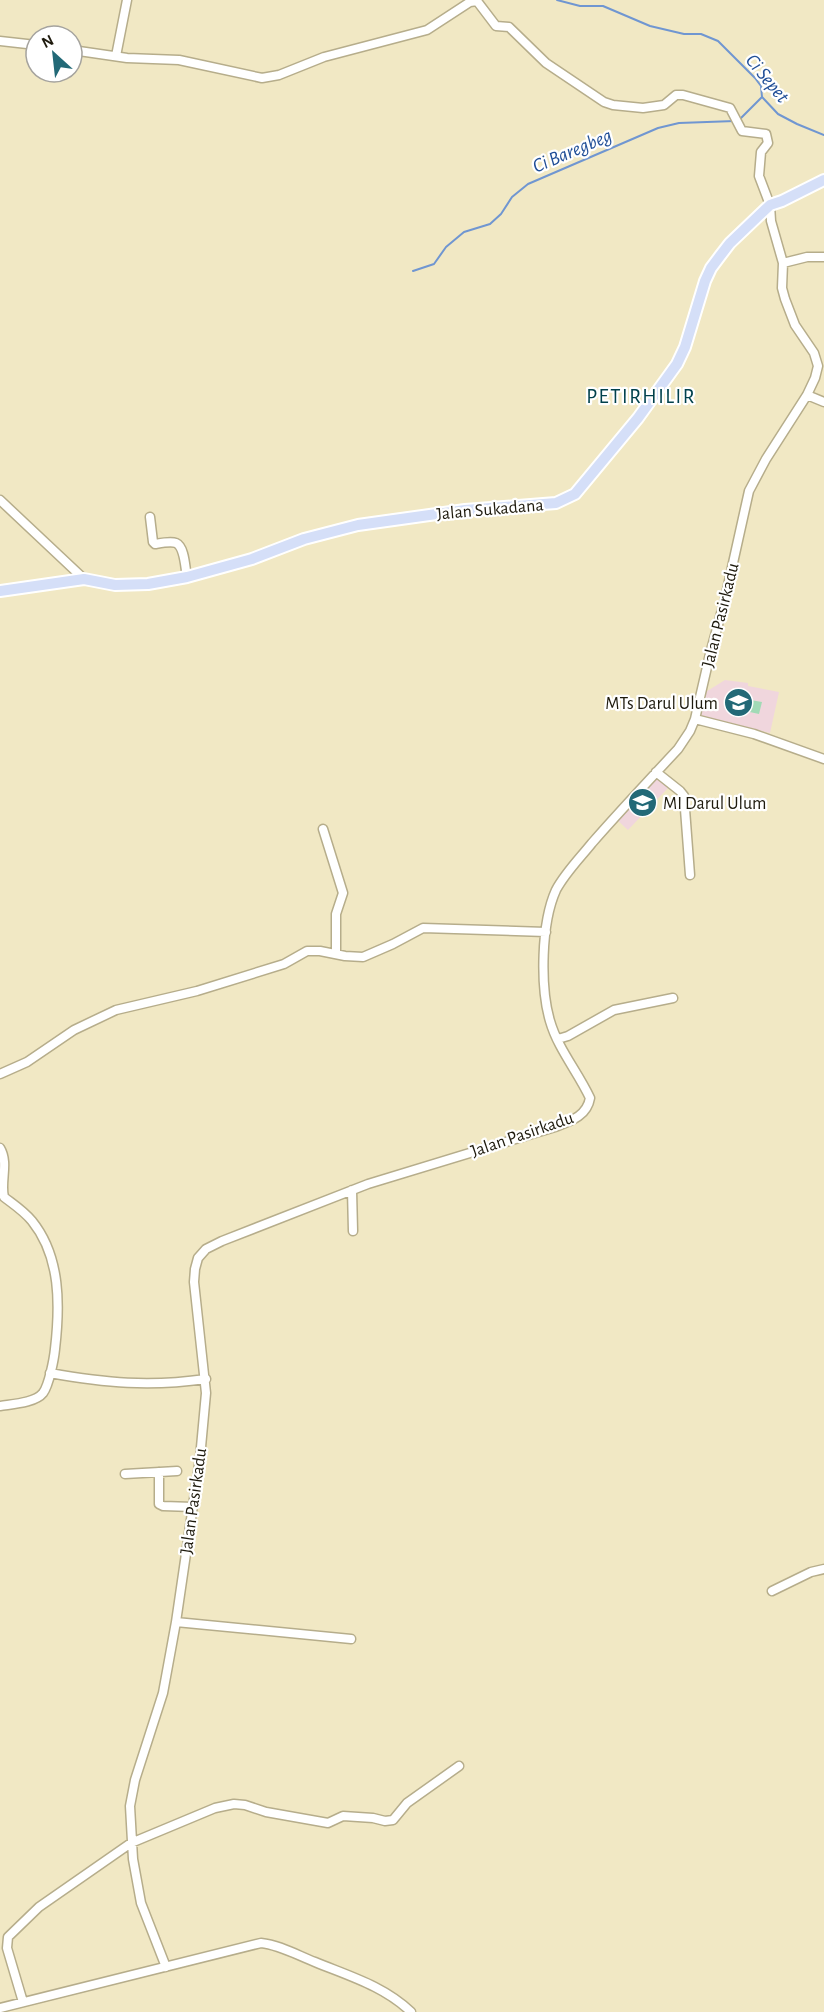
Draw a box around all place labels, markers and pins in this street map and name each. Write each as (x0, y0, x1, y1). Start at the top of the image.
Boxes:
school or university icon: MTs Darul Ulum (723, 687, 755, 719)
place label: MTs Darul Ulum (605, 695, 718, 713)
school or university icon: MI Darul Ulum (626, 787, 658, 819)
place label: MI Darul Ulum (663, 795, 766, 813)

